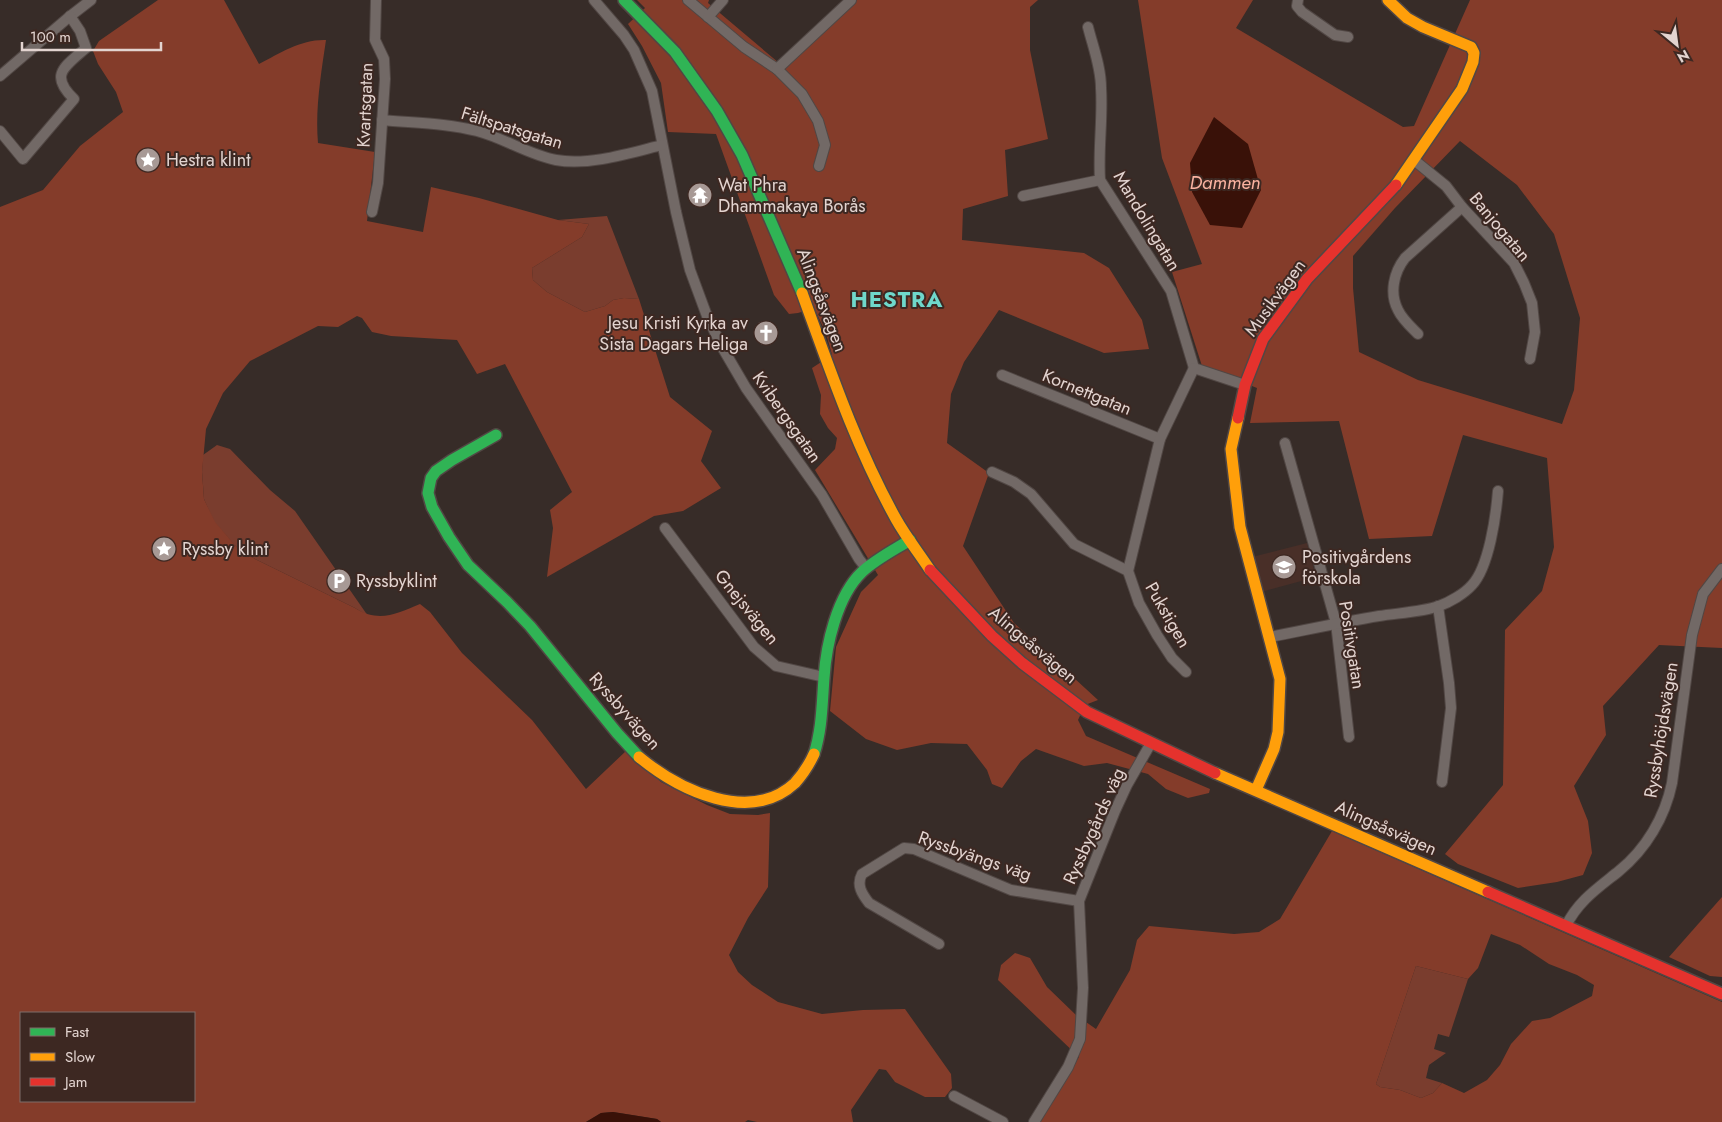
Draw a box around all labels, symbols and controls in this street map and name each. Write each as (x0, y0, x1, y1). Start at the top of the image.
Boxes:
scale bar (22, 20, 161, 52)
north arrow (1652, 20, 1702, 70)
text: 100 m (30, 26, 71, 48)
text: N (1674, 45, 1693, 68)
street label: Kvartsgatan (351, 62, 379, 148)
street label: Fältspatsgatan (458, 100, 566, 156)
place icon: Hestra klint (135, 147, 161, 173)
place label: Hestra klint (166, 147, 251, 173)
street label: Mandolingatan (1107, 166, 1187, 276)
water label: Dammen (1190, 169, 1260, 196)
place label: Wat Phra Dhammakaya Borås (718, 172, 866, 219)
temple icon: Wat Phra Dhammakaya Borås (687, 182, 713, 208)
street label: Banjogatan (1463, 187, 1537, 267)
street label: Alingsåsvägen (790, 244, 854, 356)
street label: Musikvägen (1238, 254, 1312, 342)
district label: HESTRA (850, 283, 944, 315)
place label: Jesu Kristi Kyrka av Sista Dagars Heliga (599, 310, 748, 357)
church icon: Jesu Kristi Kyrka av Sista Dagars Heliga (753, 320, 779, 346)
street label: Kornettgatan (1038, 362, 1136, 422)
street label: Kvibergsgatan (746, 366, 828, 468)
place icon: Ryssby klint (151, 536, 177, 562)
place label: Ryssby klint (182, 536, 269, 562)
place label: Positivgårdens förskola (1302, 544, 1411, 591)
school or university icon: Positivgårdens förskola (1271, 554, 1297, 580)
street label: Gnejsvägen (709, 564, 785, 650)
parking icon: Ryssbyklint (326, 568, 352, 594)
place label: Ryssbyklint (356, 568, 438, 594)
street label: Pukstigen (1139, 577, 1197, 653)
street label: Positivgatan (1332, 599, 1372, 691)
street label: Alingsåsvägen (983, 600, 1083, 690)
street label: Ryssbyhöjdsvägen (1637, 660, 1685, 800)
street label: Ryssbyvägen (583, 666, 667, 756)
street label: Ryssbygårds väg (1057, 764, 1131, 888)
street label: Alingsåsvägen (1331, 794, 1441, 862)
street label: Ryssbyängs väg (915, 824, 1035, 888)
legend (20, 1012, 195, 1102)
text: Fast (65, 1021, 89, 1043)
text: Slow (65, 1046, 96, 1068)
text: Jam (63, 1071, 88, 1093)

